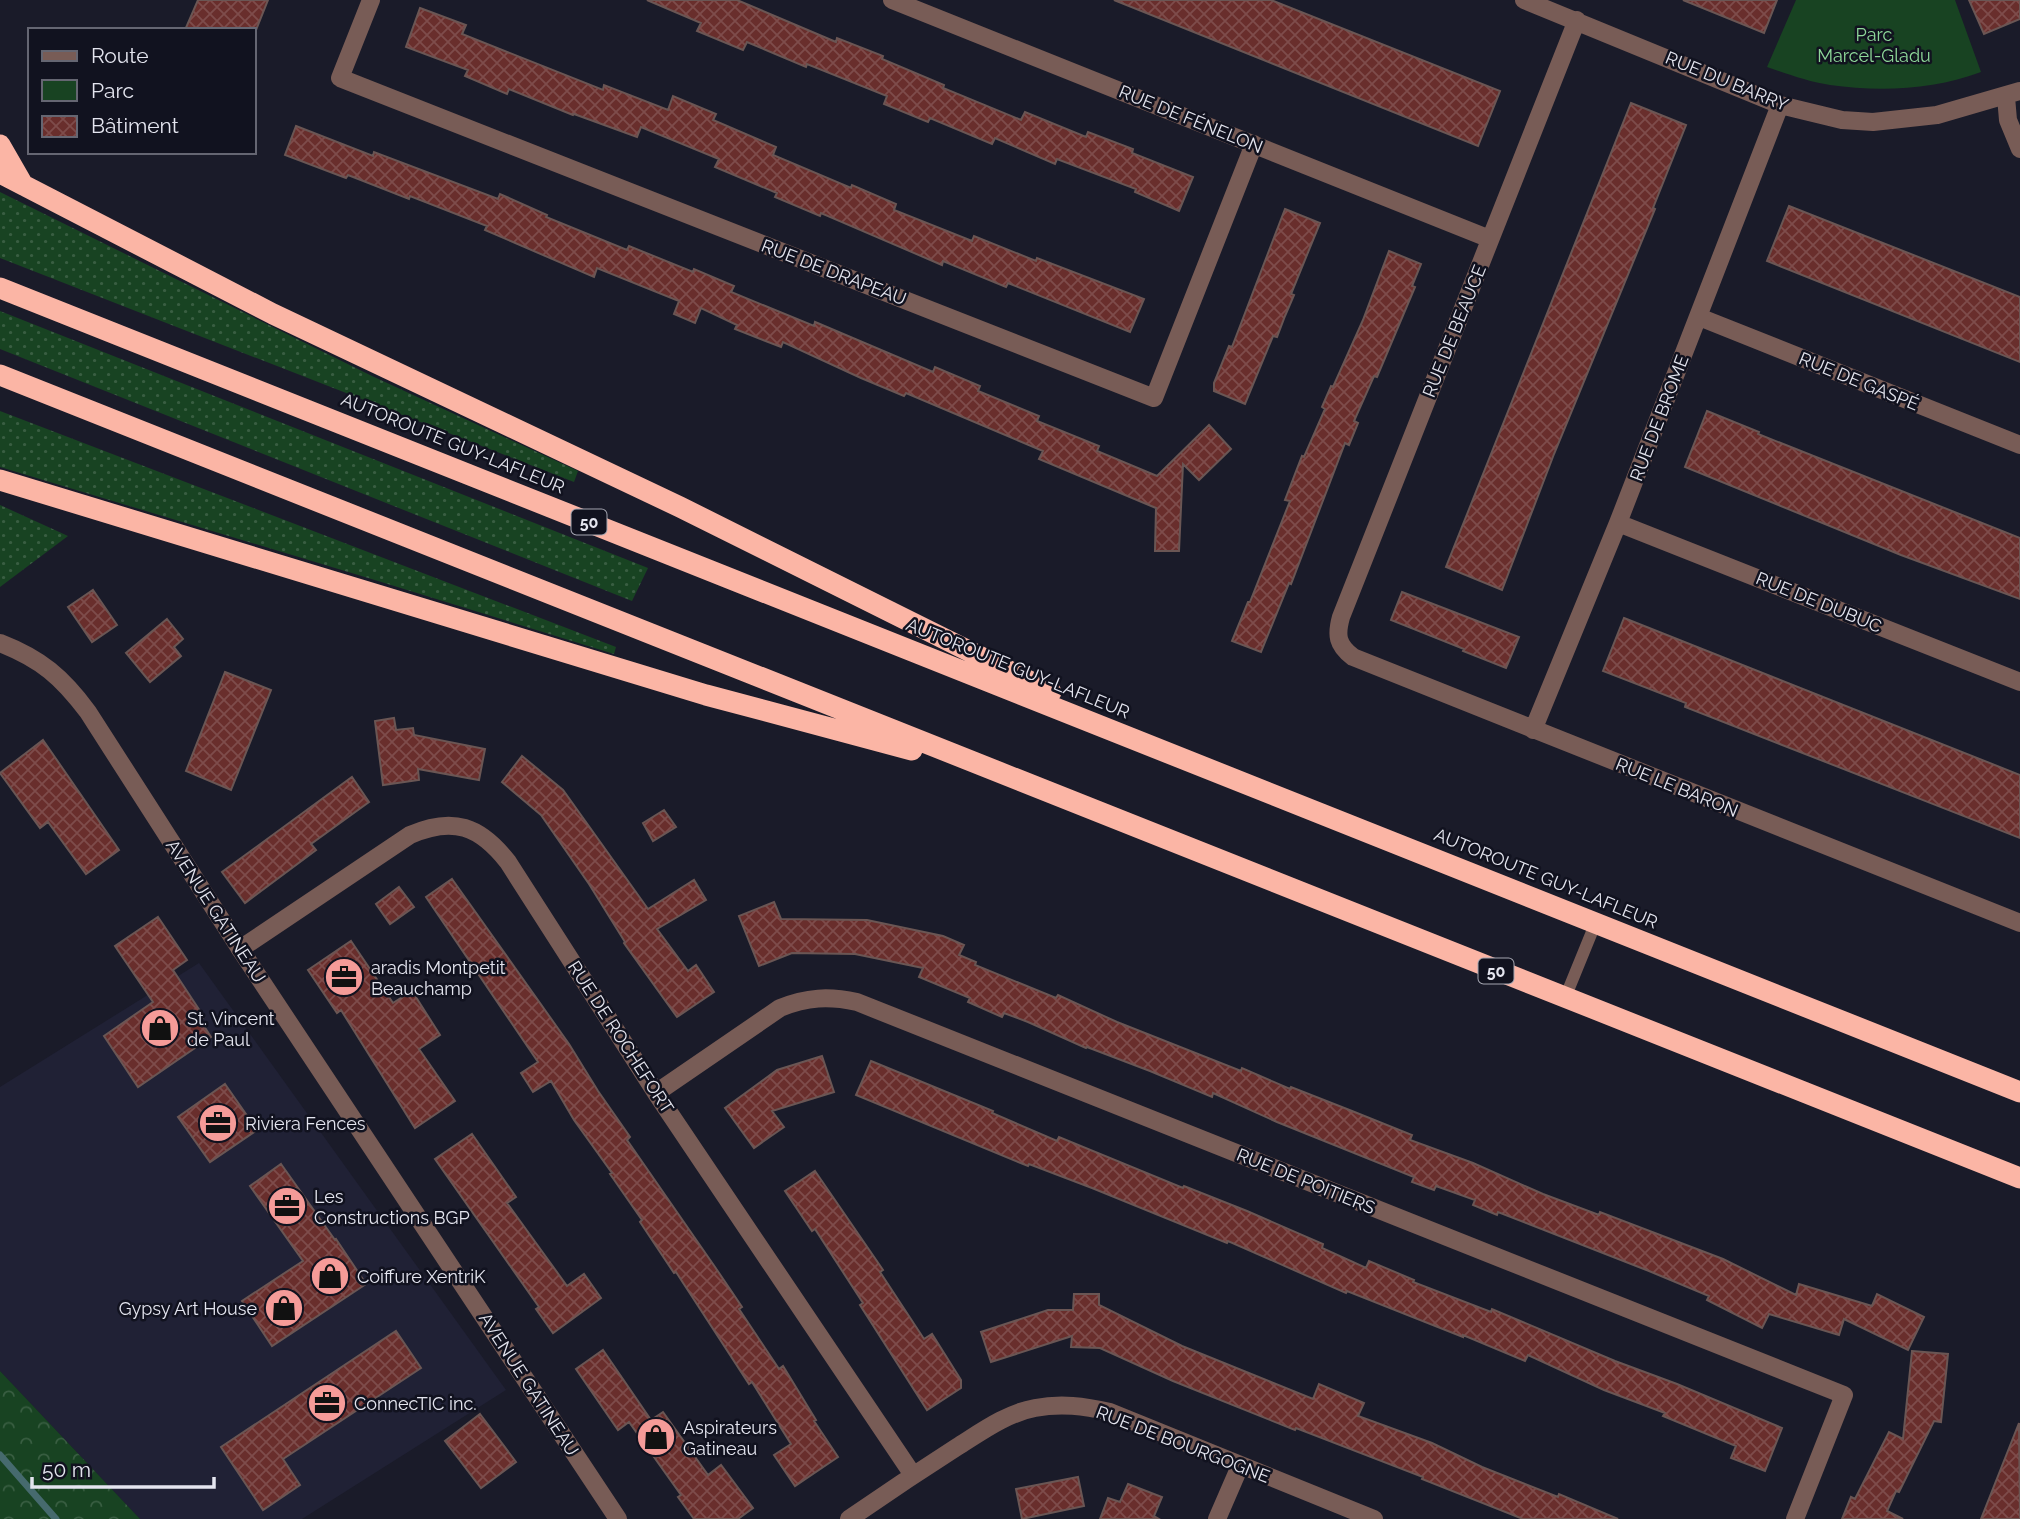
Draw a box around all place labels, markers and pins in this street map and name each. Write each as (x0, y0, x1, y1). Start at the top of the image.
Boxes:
office icon: aradis Montpetit Beauchamp (323, 956, 365, 998)
place label: aradis Montpetit Beauchamp (371, 957, 506, 999)
shop icon: St. Vincent de Paul (139, 1007, 181, 1049)
place label: St. Vincent de Paul (187, 1008, 275, 1050)
office icon: Riviera Fences (197, 1102, 239, 1144)
place label: Riviera Fences (245, 1113, 366, 1134)
office icon: Les Constructions BGP (266, 1185, 308, 1227)
place label: Les Constructions BGP (314, 1186, 470, 1228)
shop icon: Coiffure XentriK (309, 1255, 351, 1297)
place label: Coiffure XentriK (357, 1266, 486, 1287)
shop icon: Gypsy Art House (263, 1287, 305, 1329)
place label: Gypsy Art House (119, 1298, 257, 1319)
office icon: ConnecTIC inc. (306, 1382, 348, 1424)
place label: ConnecTIC inc. (354, 1393, 477, 1414)
shop icon: Aspirateurs Gatineau (635, 1416, 677, 1458)
place label: Aspirateurs Gatineau (683, 1417, 777, 1459)

